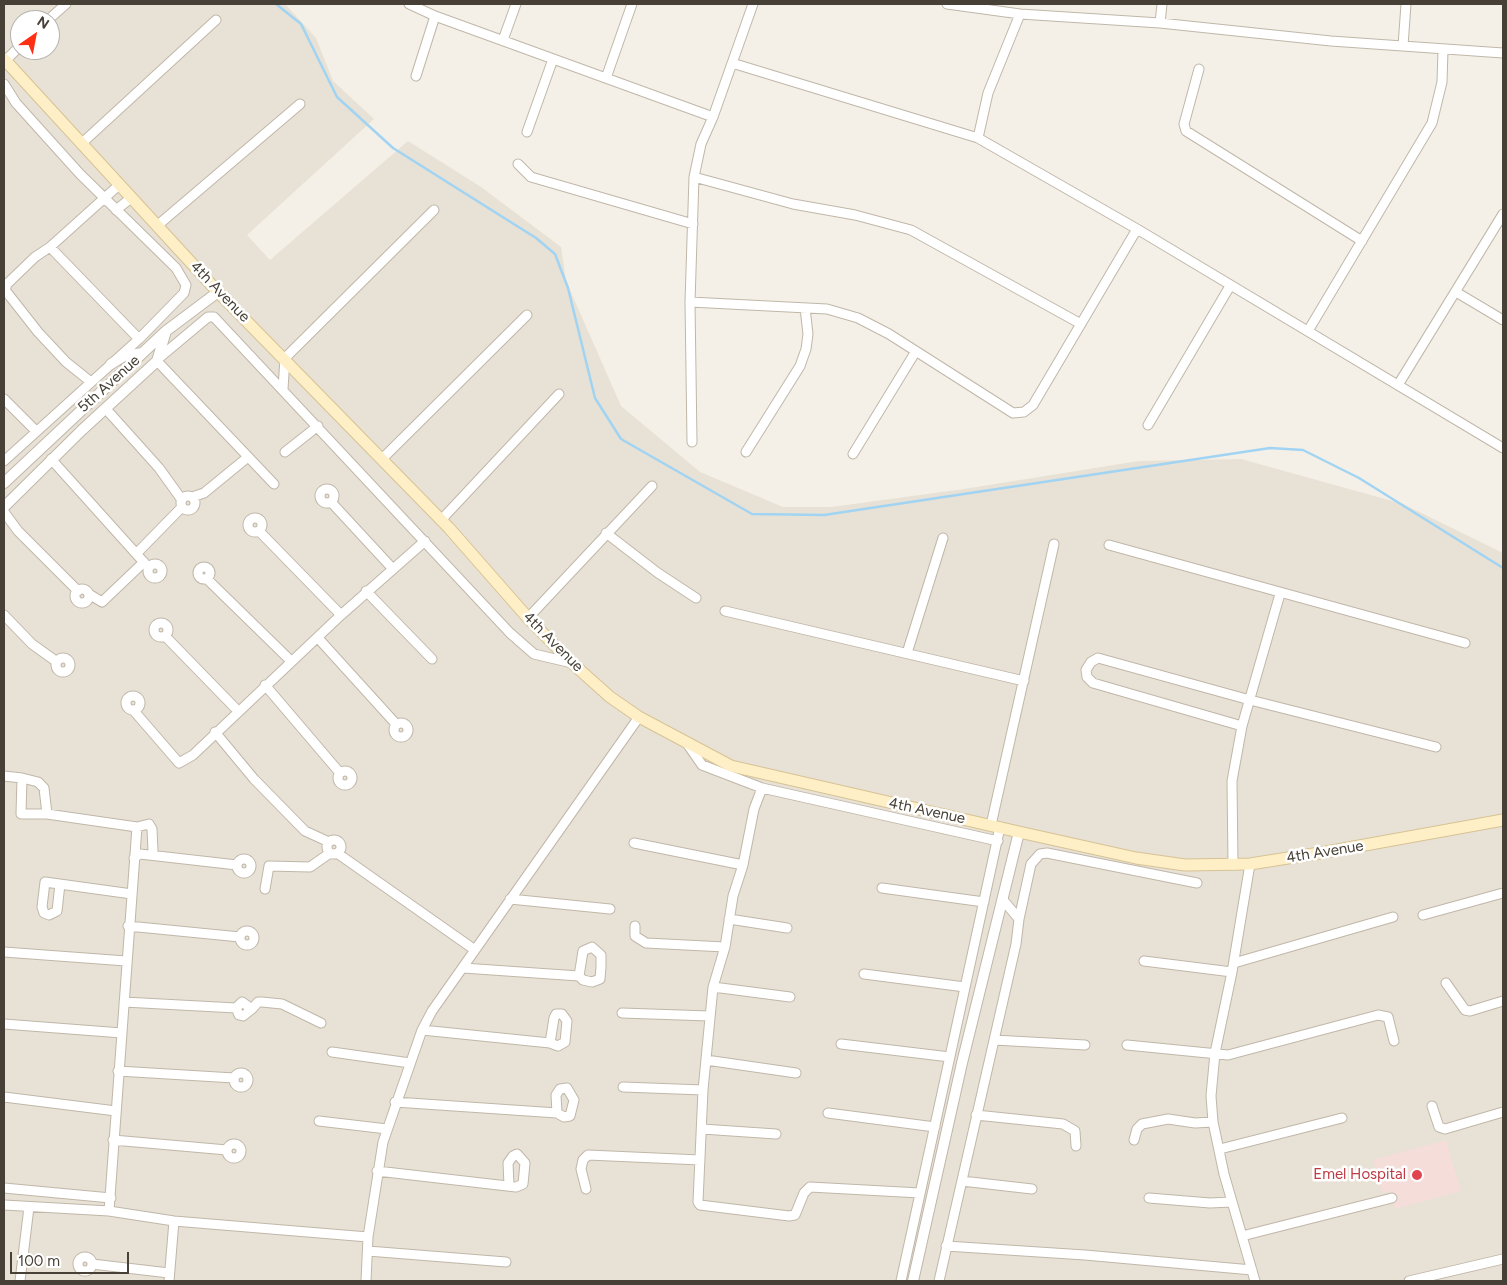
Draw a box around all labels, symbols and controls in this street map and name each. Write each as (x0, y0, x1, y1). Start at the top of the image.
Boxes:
north arrow (10, 10, 60, 60)
text: N (34, 13, 52, 33)
street label: 4th Avenue (187, 258, 253, 326)
street label: 5th Avenue (74, 352, 144, 416)
street label: 4th Avenue (519, 608, 587, 676)
street label: 4th Avenue (887, 794, 967, 828)
street label: 4th Avenue (1285, 837, 1365, 867)
place label: Emel Hospital (1313, 1166, 1406, 1184)
marker: Emel Hospital (1410, 1168, 1424, 1182)
scale bar (12, 1242, 131, 1274)
text: 100 m (18, 1252, 60, 1270)

